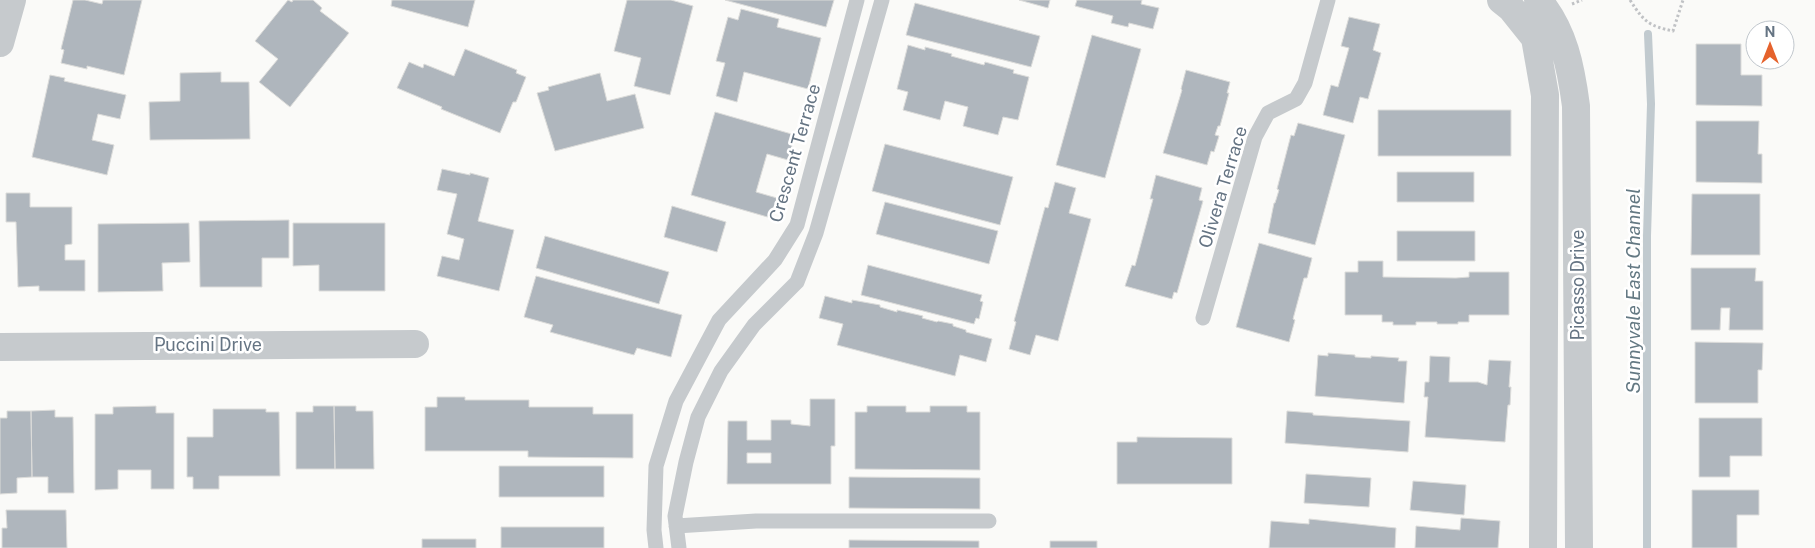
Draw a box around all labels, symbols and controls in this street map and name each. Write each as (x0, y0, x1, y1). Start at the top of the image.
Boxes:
north arrow (1745, 20, 1795, 70)
text: N (1765, 24, 1775, 40)
street label: Crescent Terrace (765, 81, 824, 225)
street label: Olivera Terrace (1194, 123, 1251, 250)
water label: Sunnyvale East Channel (1622, 188, 1644, 394)
street label: Picasso Drive (1567, 229, 1588, 341)
street label: Puccini Drive (154, 334, 262, 355)

